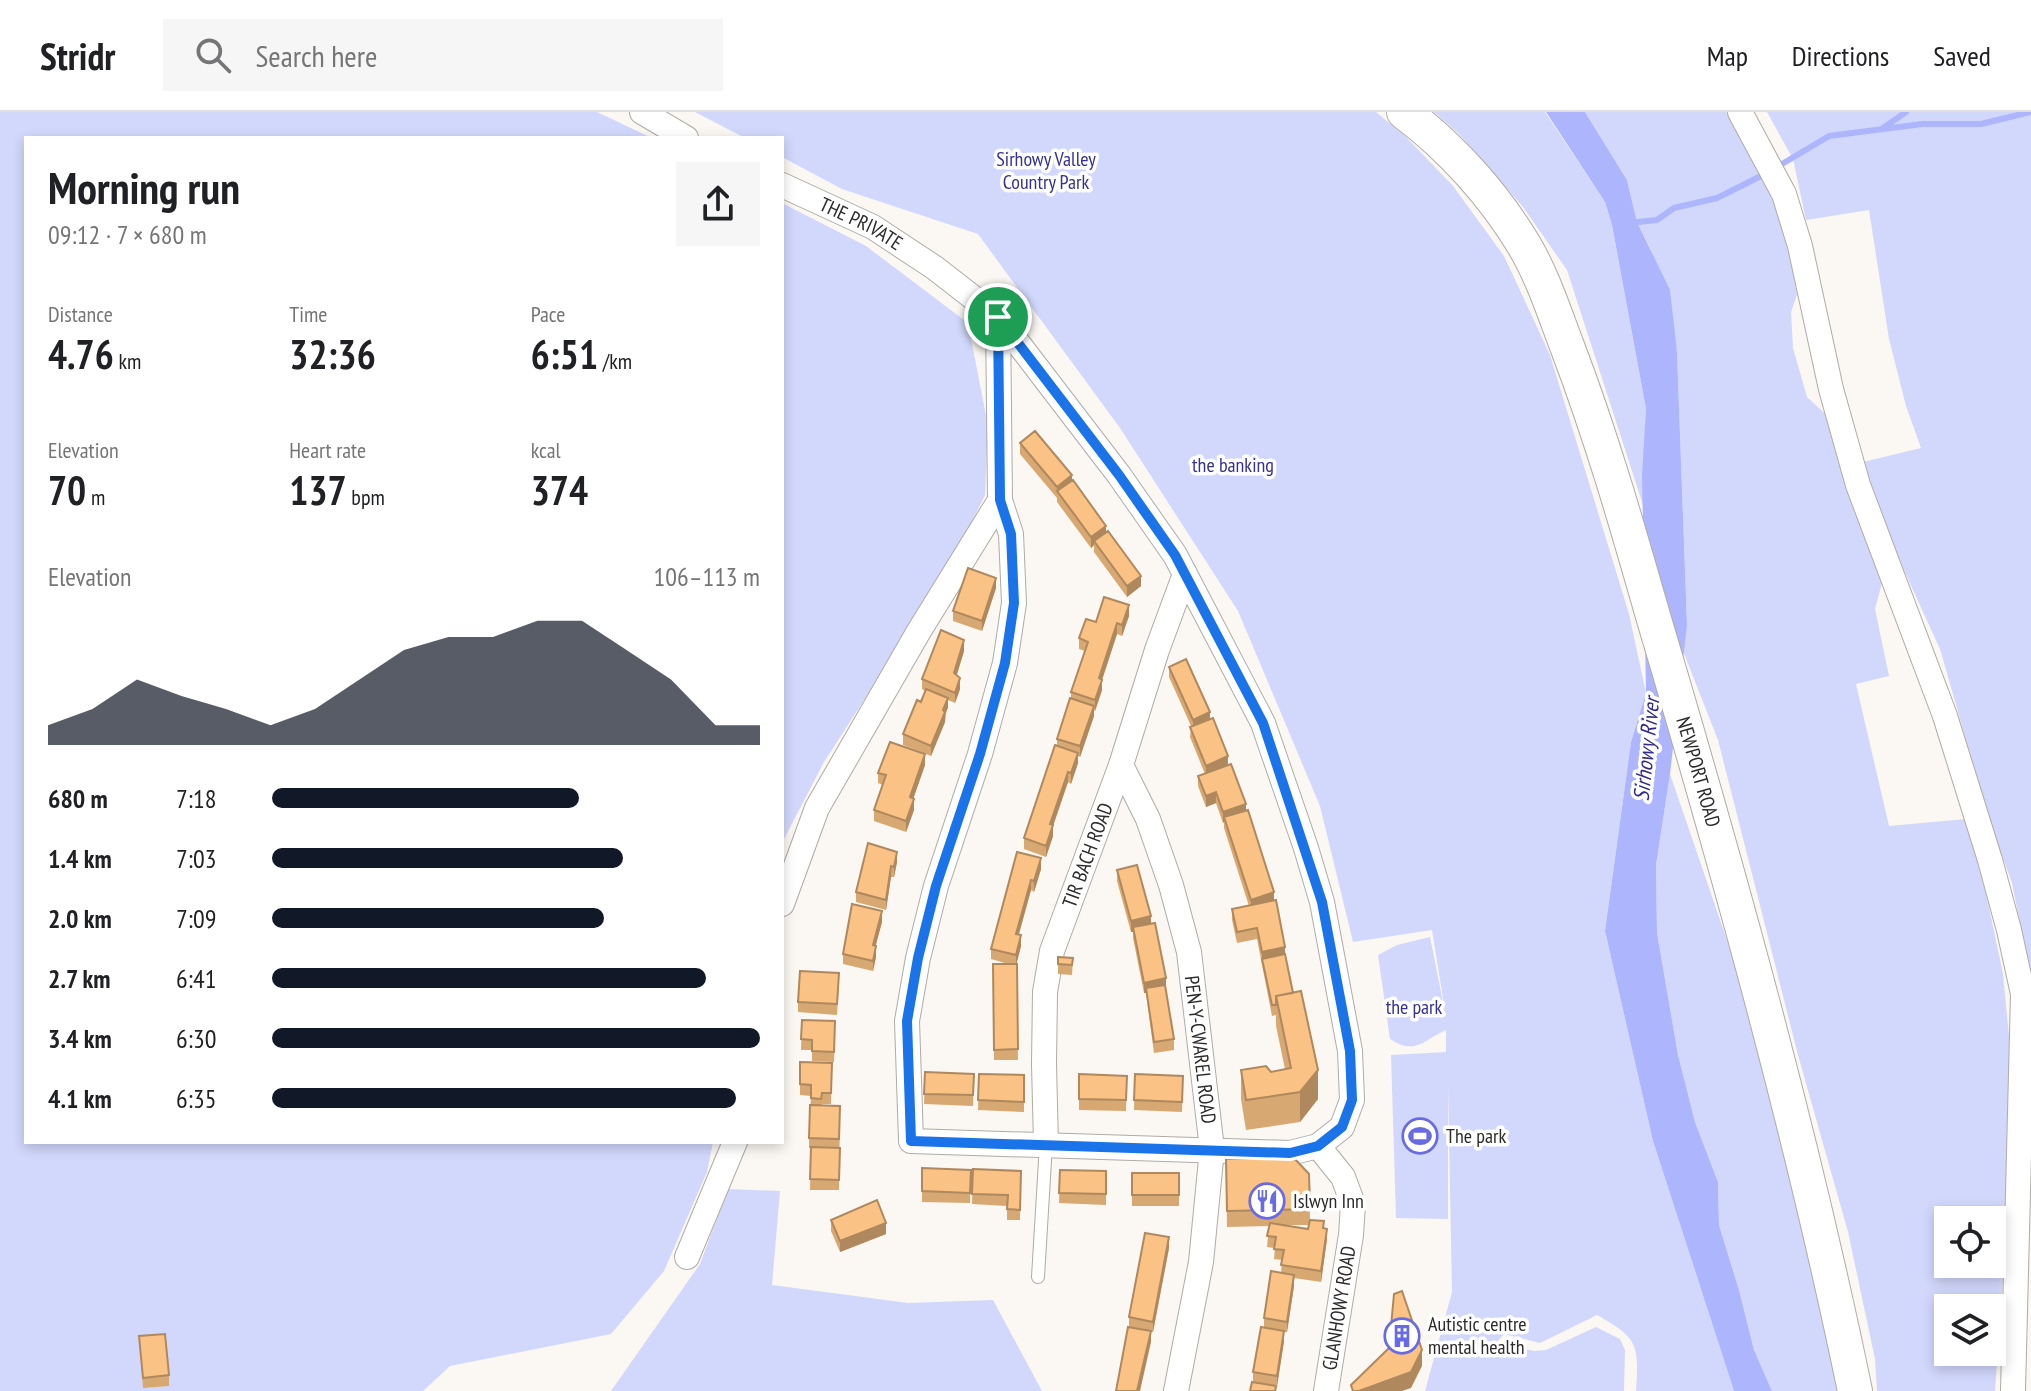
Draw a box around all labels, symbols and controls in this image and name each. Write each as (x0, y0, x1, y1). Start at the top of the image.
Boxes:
search box (163, 19, 723, 91)
text: Stridr (40, 31, 115, 80)
icon: search (191, 33, 235, 77)
text: Search here (255, 36, 377, 75)
text: Map (1707, 37, 1748, 74)
text: Directions (1792, 37, 1889, 74)
text: Saved (1933, 37, 1991, 74)
park label: Sirhowy Valley Country Park (996, 146, 1096, 195)
text: Morning run (48, 159, 240, 216)
button: share (676, 162, 760, 246)
street label: THE PRIVATE (815, 191, 908, 256)
text: 09:12 · 7 × 680 m (48, 218, 207, 251)
pin (964, 283, 1032, 351)
icon: arrive (976, 295, 1020, 339)
text: Distance (48, 300, 113, 328)
text: Time (289, 300, 327, 328)
text: Pace (531, 300, 565, 328)
text: 4.76 (48, 328, 114, 380)
text: 32:36 (289, 328, 376, 380)
text: 6:51 (531, 328, 598, 380)
text: km (114, 347, 141, 375)
text: /km (598, 347, 632, 375)
text: Elevation (48, 436, 119, 464)
text: Heart rate (289, 436, 366, 464)
text: kcal (531, 436, 561, 464)
park label: the banking (1192, 452, 1274, 478)
text: 70 (48, 464, 86, 516)
text: 137 (289, 464, 347, 516)
text: 374 (531, 464, 588, 516)
text: m (86, 483, 105, 511)
text: bpm (347, 483, 385, 511)
text: Elevation (48, 560, 131, 593)
text: 106–113 m (654, 560, 760, 593)
water label: Sirhowy River (1627, 693, 1666, 802)
street label: NEWPORT ROAD (1670, 714, 1727, 830)
text: 680 m (48, 782, 108, 815)
text: 7:18 (176, 782, 216, 815)
street label: TIR BACH ROAD (1056, 799, 1119, 911)
text: 1.4 km (48, 842, 112, 875)
text: 7:03 (176, 842, 216, 875)
text: 2.0 km (48, 902, 112, 935)
text: 7:09 (176, 902, 216, 935)
text: 2.7 km (48, 962, 111, 995)
text: 6:41 (176, 962, 216, 995)
street label: PEN-Y-CWAREL ROAD (1179, 974, 1222, 1125)
park label: the park (1386, 994, 1443, 1020)
text: 3.4 km (48, 1022, 112, 1055)
text: 6:30 (176, 1022, 216, 1055)
text: 4.1 km (48, 1082, 112, 1115)
text: 6:35 (176, 1082, 216, 1115)
sports icon: The park (1401, 1117, 1439, 1155)
place label: The park (1446, 1123, 1506, 1149)
restaurant icon: Islwyn Inn (1248, 1182, 1286, 1220)
place label: Islwyn Inn (1293, 1188, 1364, 1214)
map controls (1934, 1206, 2006, 1366)
button: locate (1934, 1206, 2006, 1278)
street label: GLANHOWY ROAD (1316, 1244, 1362, 1372)
button: layers (1934, 1294, 2006, 1366)
place label: Autistic centre mental health (1428, 1311, 1527, 1360)
building icon: Autistic centre mental health (1383, 1317, 1421, 1355)

